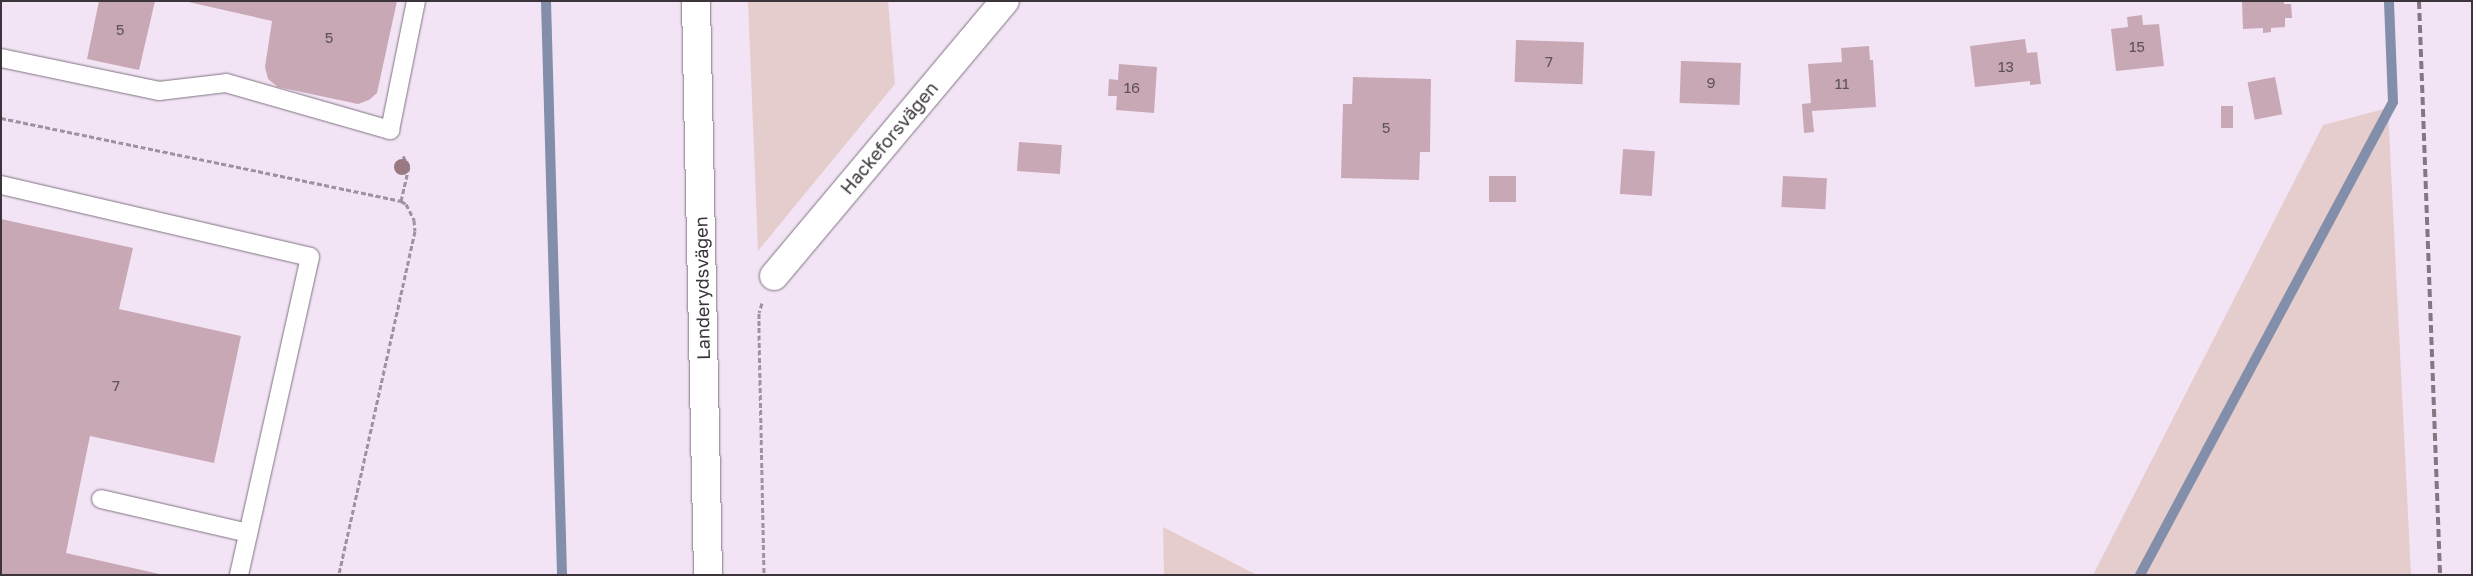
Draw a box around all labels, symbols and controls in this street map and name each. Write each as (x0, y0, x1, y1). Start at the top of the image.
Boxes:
house number: 5 (116, 21, 124, 39)
house number: 5 (325, 29, 333, 47)
house number: 15 (2129, 38, 2145, 56)
house number: 7 (1545, 53, 1553, 71)
house number: 13 (1998, 58, 2014, 76)
house number: 9 (1706, 74, 1716, 92)
house number: 11 (1835, 75, 1849, 93)
street label: Hackeforsvägen (836, 77, 942, 199)
house number: 16 (1124, 79, 1140, 97)
house number: 5 (1382, 119, 1390, 137)
street label: Landerydsvägen (690, 216, 714, 360)
house number: 7 (112, 377, 120, 395)

